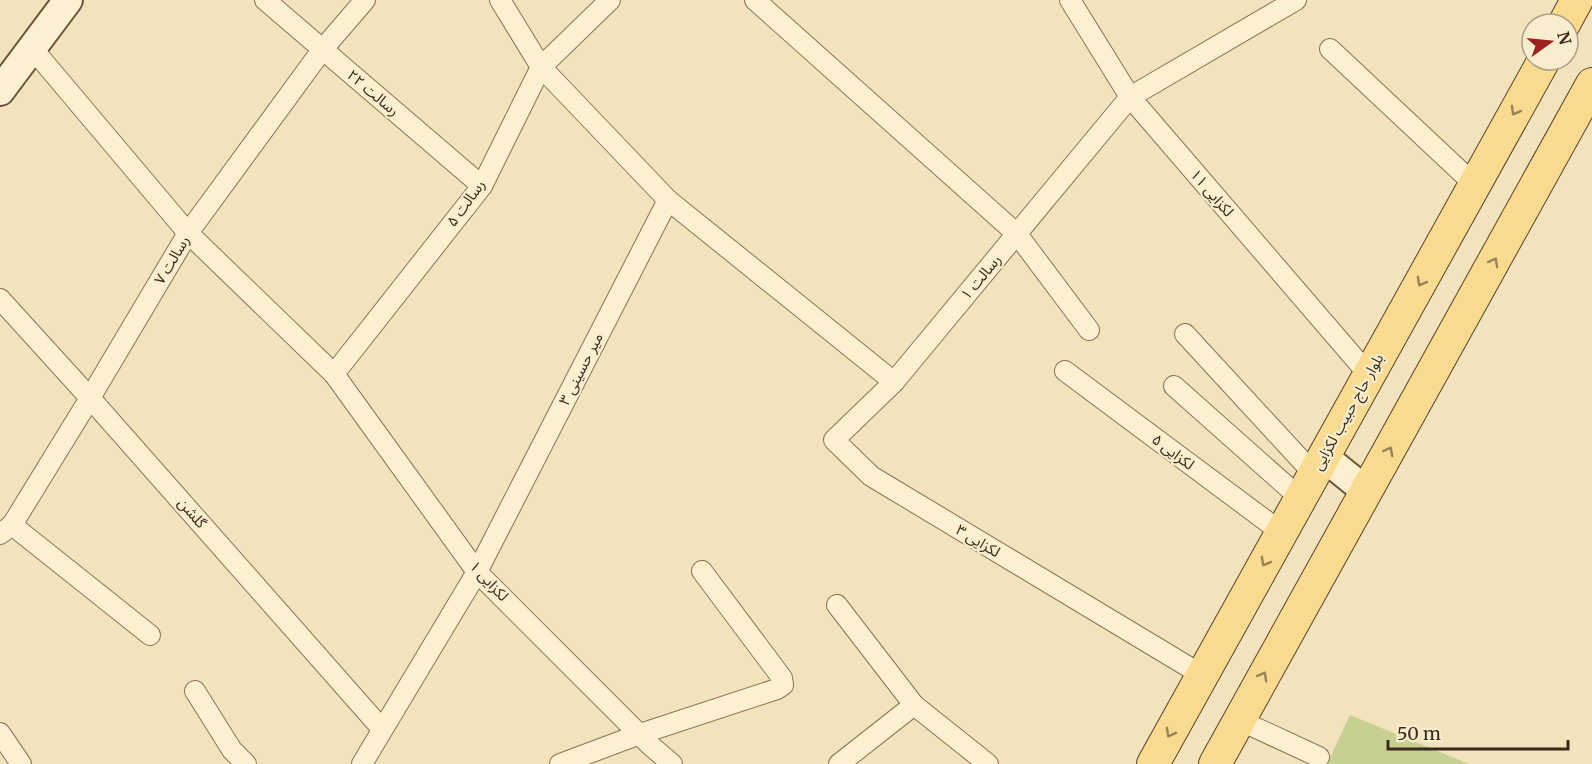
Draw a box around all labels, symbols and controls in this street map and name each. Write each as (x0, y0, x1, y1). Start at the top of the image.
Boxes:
north arrow (1520, 12, 1580, 72)
text: N (1553, 29, 1576, 47)
street label: رسالت ۲۲ (343, 65, 403, 120)
one-way arrow (1511, 105, 1522, 115)
street label: لکزایی ۱۱ (1187, 165, 1238, 220)
street label: رسالت ۵ (442, 175, 489, 230)
street label: رسالت ۷ (150, 232, 194, 288)
street label: رسالت ۱ (956, 250, 1005, 303)
one-way arrow (1486, 258, 1498, 268)
one-way arrow (1417, 276, 1428, 286)
street label: میر حسینی ۳ (554, 329, 607, 408)
street label: بلوار حاج حبیب لکزايی (1308, 350, 1390, 475)
street label: لکزایی ۵ (1148, 429, 1198, 474)
one-way arrow (1382, 446, 1393, 457)
street label: گلشن (174, 493, 211, 532)
street label: لکزایی ۳ (953, 520, 1004, 561)
one-way arrow (1261, 556, 1272, 566)
street label: لکزایی ۱ (466, 557, 513, 605)
one-way arrow (1256, 672, 1268, 682)
scale bar (1388, 713, 1568, 751)
text: 50 m (1397, 722, 1441, 745)
one-way arrow (1166, 727, 1177, 737)

